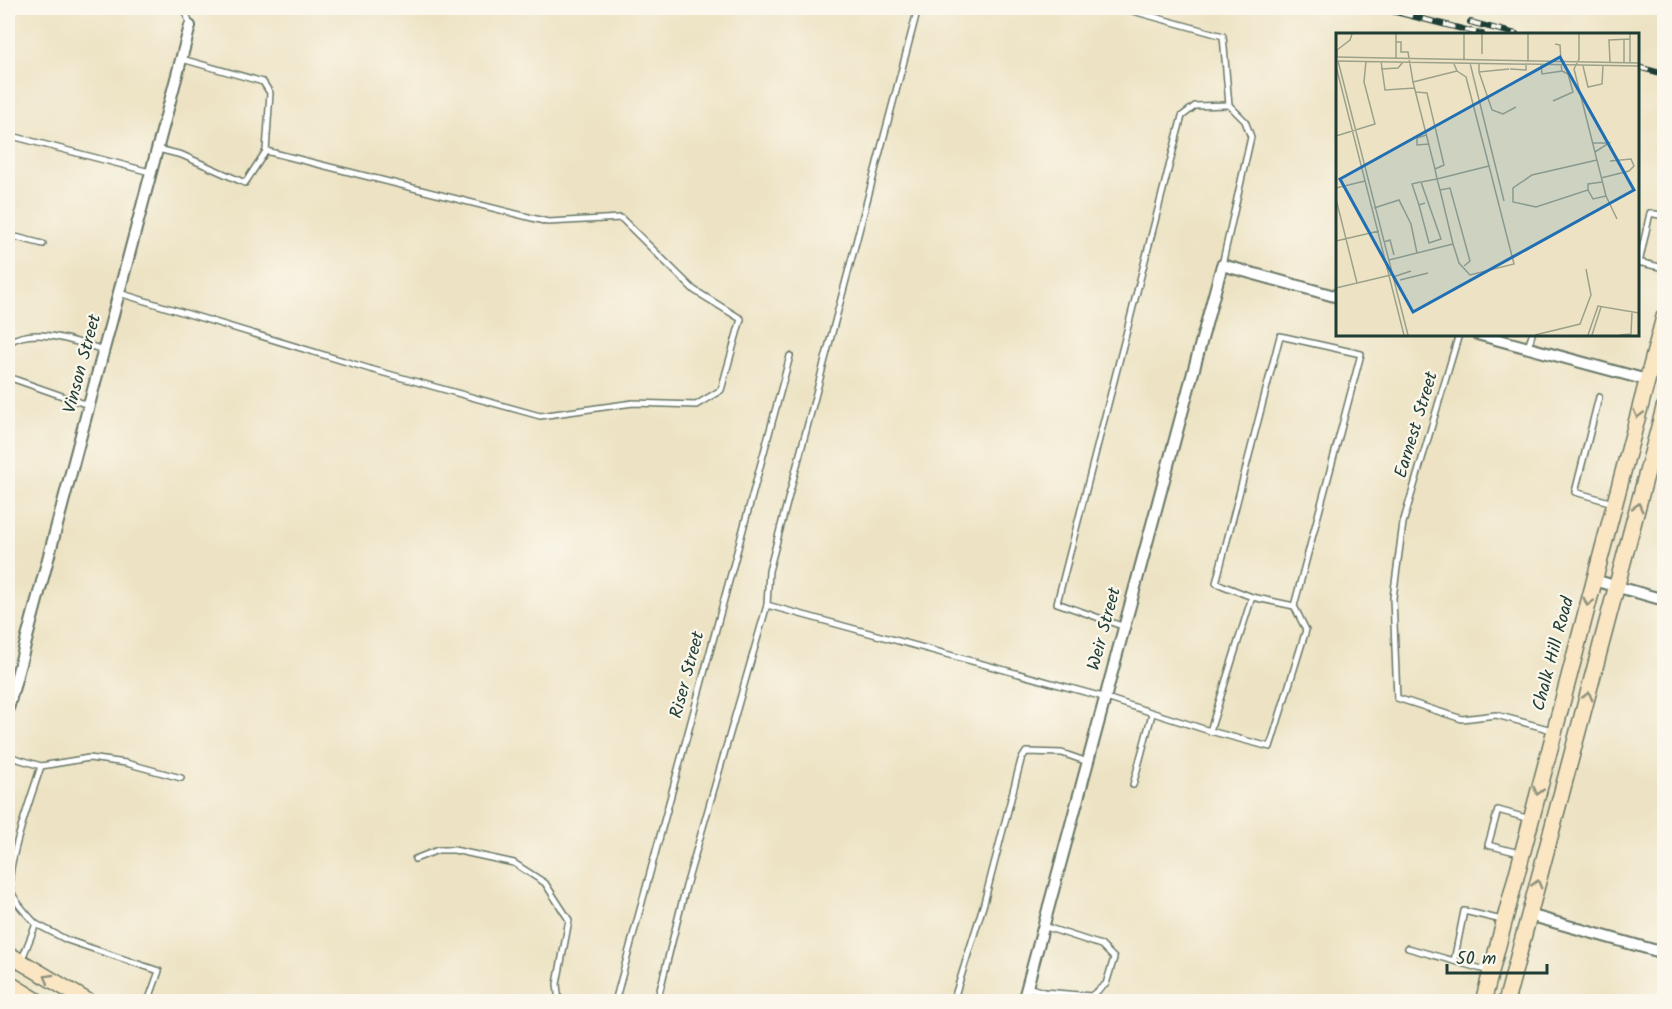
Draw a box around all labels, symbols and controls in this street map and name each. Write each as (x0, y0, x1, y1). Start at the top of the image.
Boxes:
inset map (1336, 33, 1639, 336)
street label: Vinson Street (56, 310, 110, 417)
street label: Earnest Street (1387, 367, 1447, 482)
one-way arrow (1633, 409, 1646, 419)
one-way arrow (1631, 503, 1644, 513)
street label: Weir Street (1080, 583, 1130, 674)
street label: Chalk Hill Road (1525, 593, 1583, 714)
one-way arrow (1583, 597, 1596, 607)
street label: Riser Street (662, 627, 714, 722)
one-way arrow (1581, 691, 1593, 702)
one-way arrow (1533, 785, 1545, 796)
one-way arrow (1530, 879, 1543, 889)
scale bar (1447, 937, 1548, 975)
text: 50 m (1456, 945, 1496, 974)
one-way arrow (44, 974, 54, 985)

